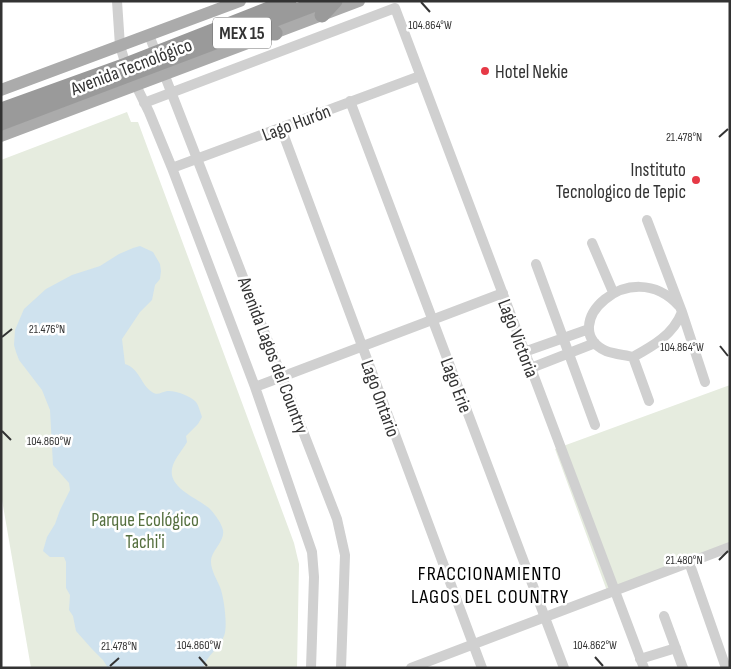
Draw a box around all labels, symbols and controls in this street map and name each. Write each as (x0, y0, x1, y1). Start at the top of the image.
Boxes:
road number: MEX 15 (213, 17, 271, 48)
text: 104.864°W (408, 18, 452, 33)
street label: Avenida Tecnológico (67, 34, 195, 101)
place label: Hotel Nekie (495, 61, 568, 84)
marker: Hotel Nekie (479, 65, 491, 77)
street label: Lago Hurón (259, 100, 334, 147)
text: 21.478°N (666, 130, 702, 145)
place label: Instituto Tecnologico de Tepic (556, 159, 686, 204)
marker: Instituto Tecnologico de Tepic (690, 174, 702, 186)
street label: Avenida Lagos del Country (232, 273, 313, 438)
street label: Lago Victoria (492, 296, 543, 381)
text: 21.476°N (29, 322, 65, 337)
text: 104.864°W (660, 340, 704, 355)
street label: Lago Erie (435, 355, 477, 416)
street label: Lago Ontario (355, 357, 404, 440)
text: 104.860°W (27, 434, 71, 449)
park label: Parque Ecológico Tachi'i (91, 509, 199, 554)
text: 21.480°N (665, 553, 703, 568)
district label: FRACCIONAMIENTO LAGOS DEL COUNTRY (411, 562, 569, 609)
text: 104.860°W (177, 638, 221, 653)
text: 104.862°W (573, 638, 617, 653)
text: 21.478°N (101, 639, 137, 654)

